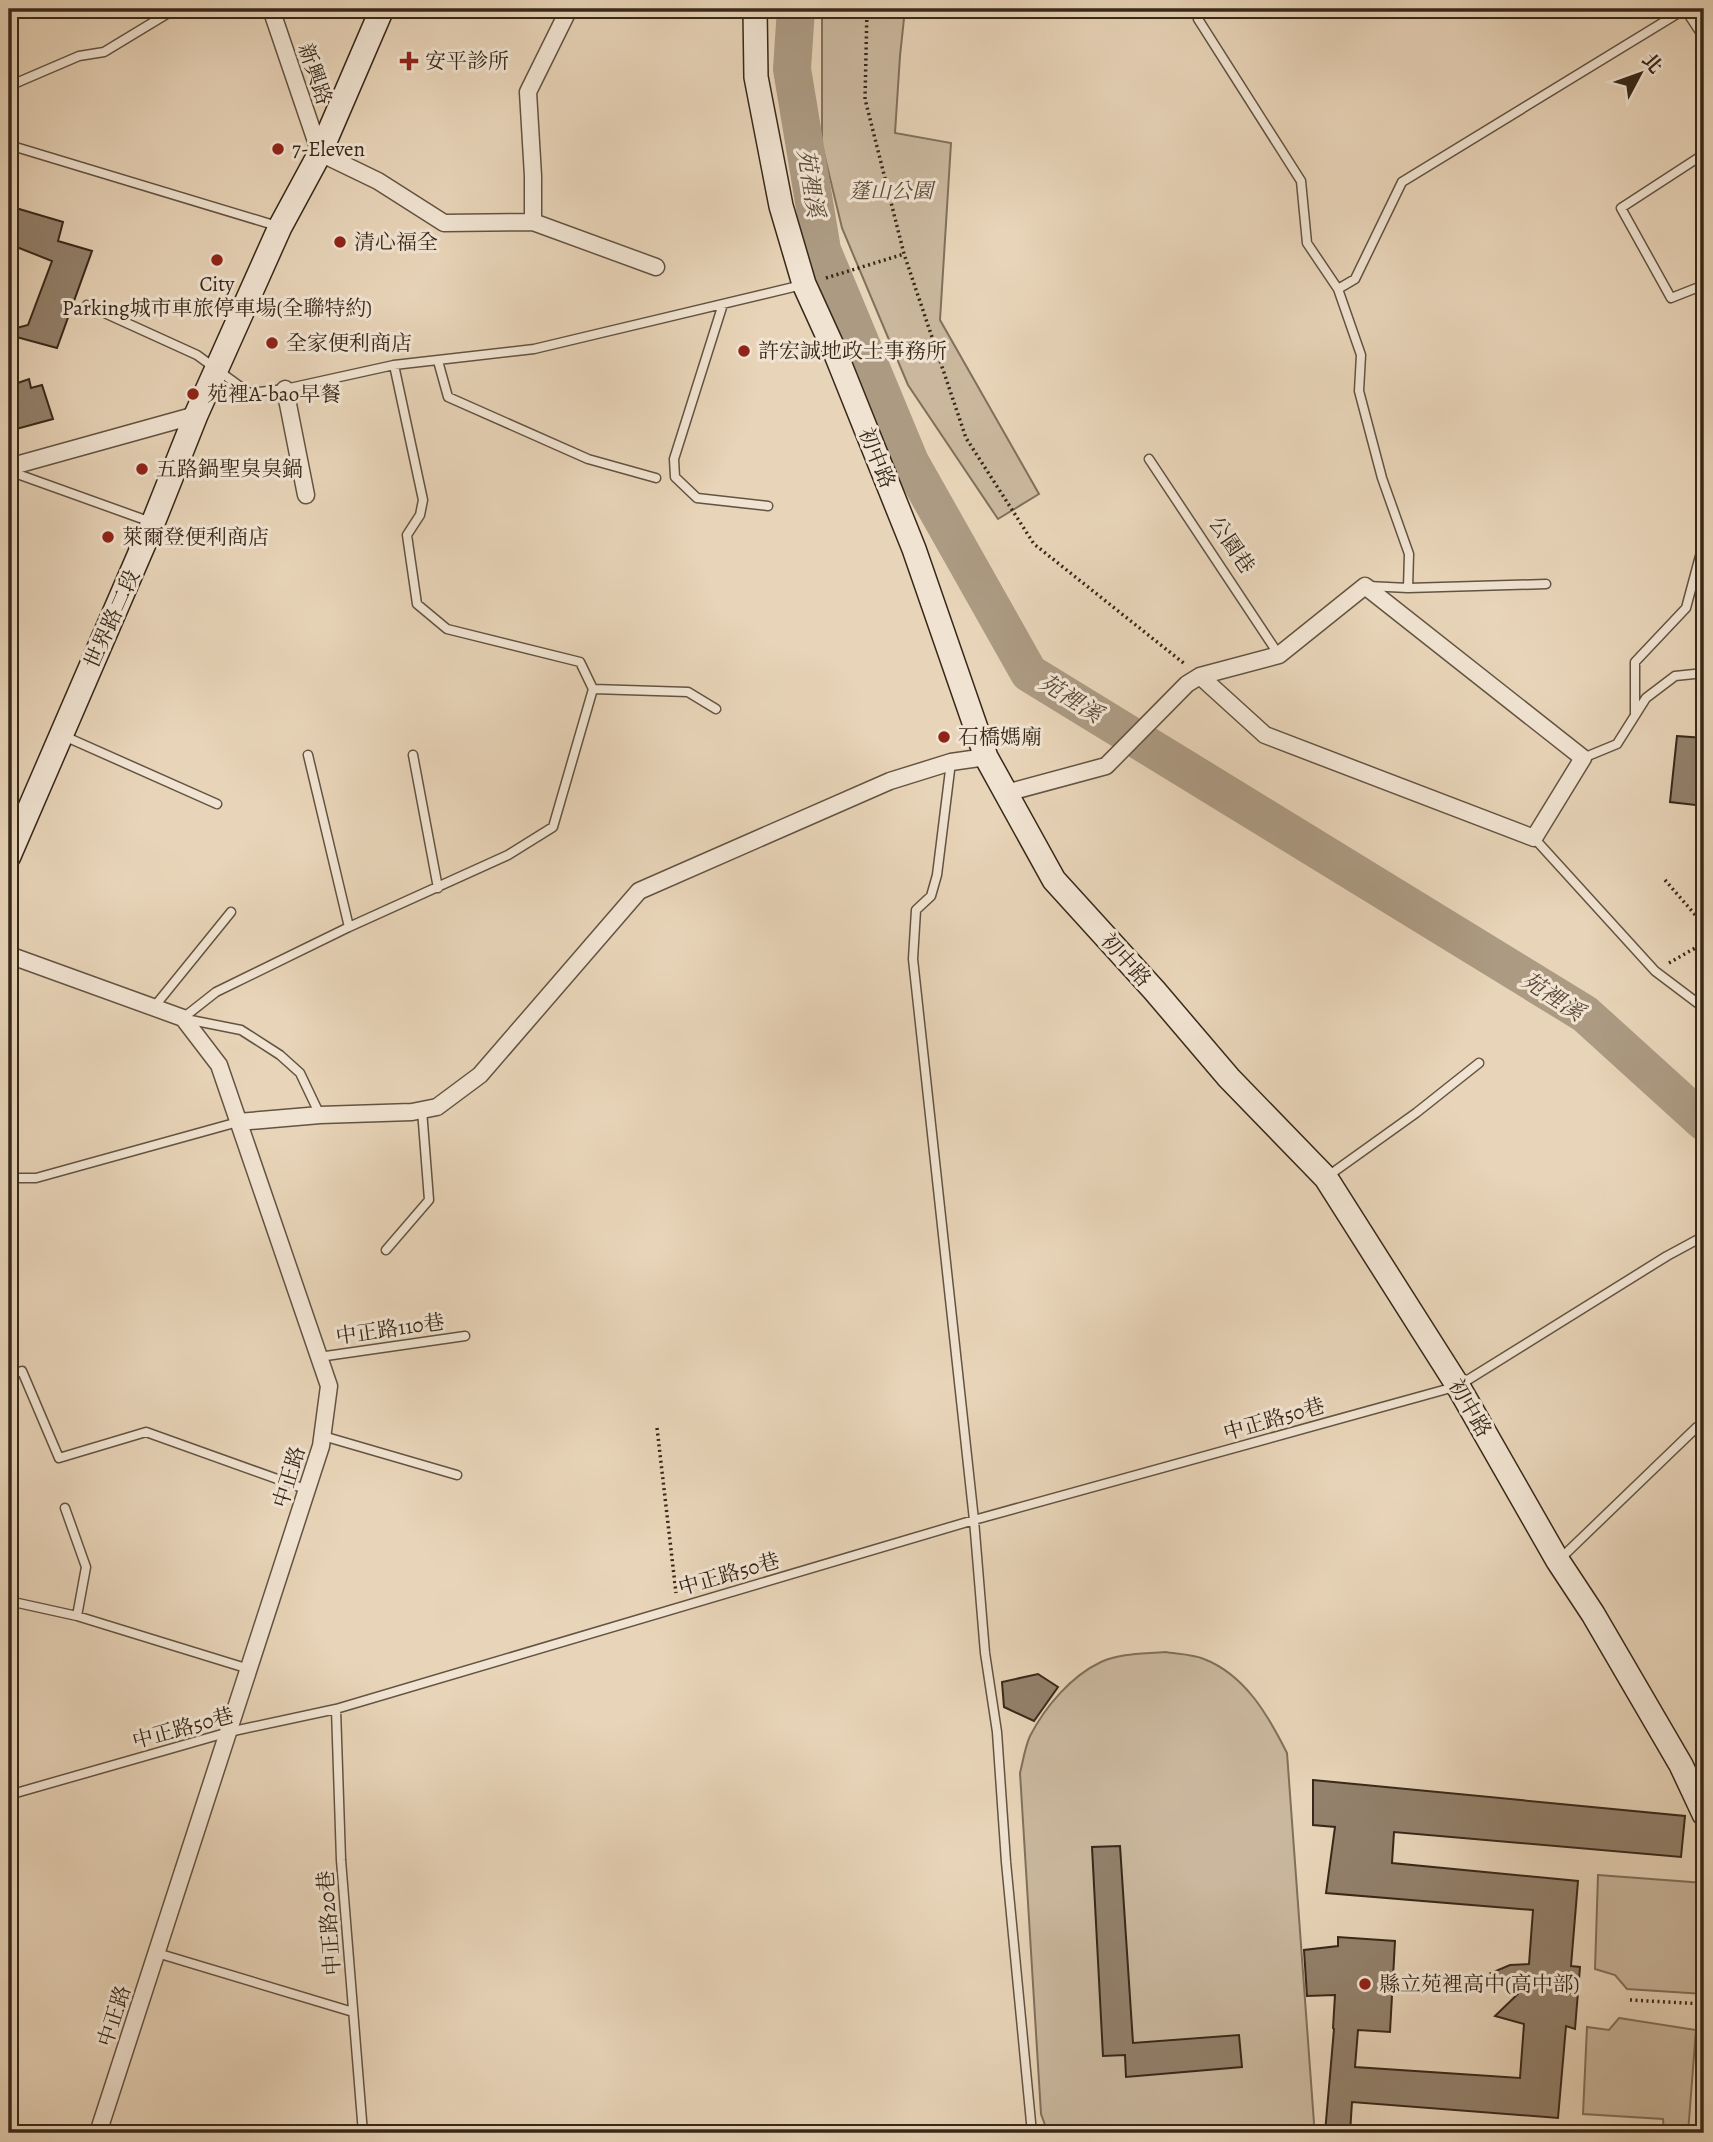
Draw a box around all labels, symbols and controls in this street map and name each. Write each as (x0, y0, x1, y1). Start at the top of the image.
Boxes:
north arrow (1604, 38, 1674, 108)
street label: 新興路 (292, 40, 338, 108)
place label: 安平診所 (425, 47, 509, 75)
text: 北 (1636, 48, 1668, 79)
marker: 安平診所 (399, 51, 419, 71)
place label: 7-Eleven (292, 135, 365, 163)
marker: 7-Eleven (270, 141, 286, 157)
water label: 苑裡溪 (790, 147, 832, 223)
park label: 蓬山公園 (849, 177, 936, 205)
place label: 清心福全 (354, 228, 438, 256)
marker: 清心福全 (332, 234, 348, 250)
marker: City Parking城市車旅停車場(全聯特約) (209, 252, 225, 268)
place label: City Parking城市車旅停車場(全聯特約) (62, 270, 372, 322)
place label: 全家便利商店 (286, 329, 412, 357)
marker: 全家便利商店 (264, 335, 280, 351)
place label: 許宏誠地政士事務所 (758, 337, 947, 365)
marker: 許宏誠地政士事務所 (736, 343, 752, 359)
place label: 苑裡A-bao早餐 (207, 380, 341, 408)
marker: 苑裡A-bao早餐 (185, 386, 201, 402)
street label: 初中路 (852, 424, 902, 492)
place label: 五路鍋聖臭臭鍋 (156, 455, 303, 483)
marker: 五路鍋聖臭臭鍋 (134, 461, 150, 477)
street label: 公園巷 (1203, 511, 1261, 579)
place label: 萊爾登便利商店 (122, 523, 269, 551)
marker: 萊爾登便利商店 (100, 529, 116, 545)
street label: 世界路二段 (78, 565, 146, 673)
water label: 苑裡溪 (1033, 667, 1111, 731)
place label: 石橋媽廟 (958, 723, 1042, 751)
marker: 石橋媽廟 (936, 729, 952, 745)
street label: 初中路 (1095, 927, 1157, 993)
water label: 苑裡溪 (1515, 965, 1593, 1030)
street label: 中正路110巷 (334, 1308, 446, 1350)
street label: 初中路 (1442, 1374, 1498, 1442)
street label: 中正路50巷 (1220, 1391, 1328, 1447)
street label: 中正路 (266, 1443, 312, 1511)
street label: 中正路50巷 (675, 1546, 783, 1602)
street label: 中正路50巷 (129, 1701, 237, 1755)
street label: 中正路20巷 (311, 1870, 347, 1976)
place label: 縣立苑裡高中(高中部) (1379, 1970, 1580, 1998)
marker: 縣立苑裡高中(高中部) (1357, 1976, 1373, 1992)
street label: 中正路 (91, 1982, 137, 2050)

